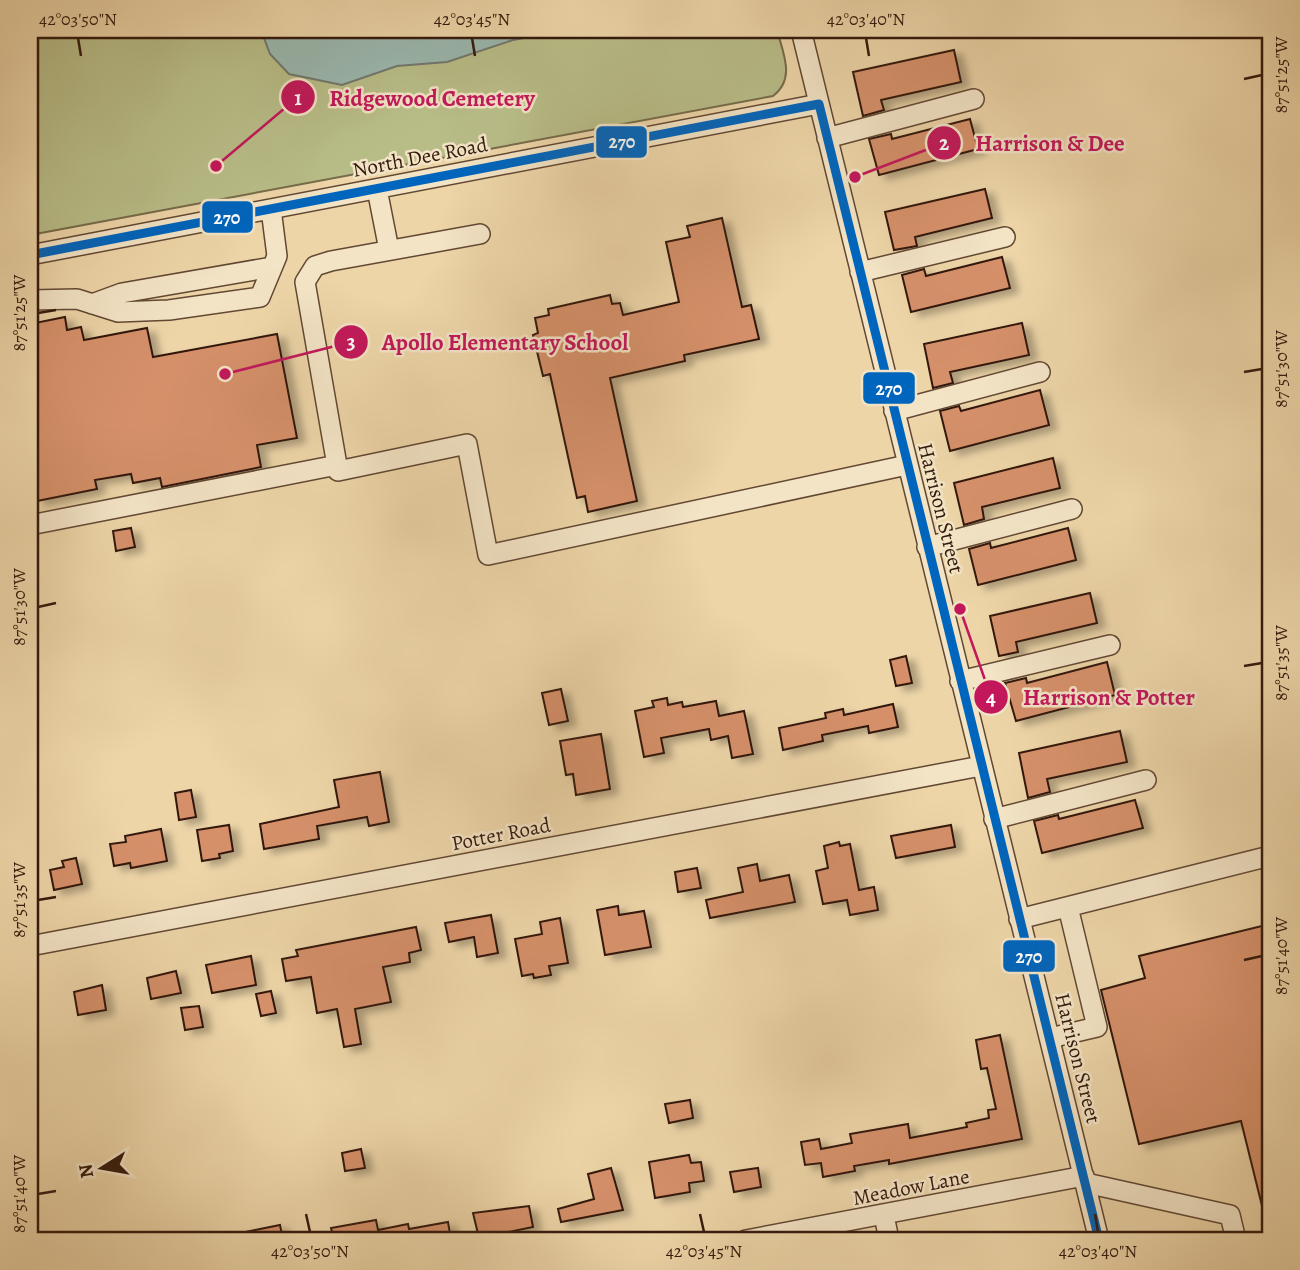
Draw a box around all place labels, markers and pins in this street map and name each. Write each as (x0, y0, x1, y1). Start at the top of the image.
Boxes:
callout: Ridgewood Cemetery (280, 75, 549, 119)
callout: Harrison & Dee (926, 121, 1139, 165)
callout: Apollo Elementary School (333, 320, 643, 364)
callout: Harrison & Potter (974, 675, 1209, 719)

